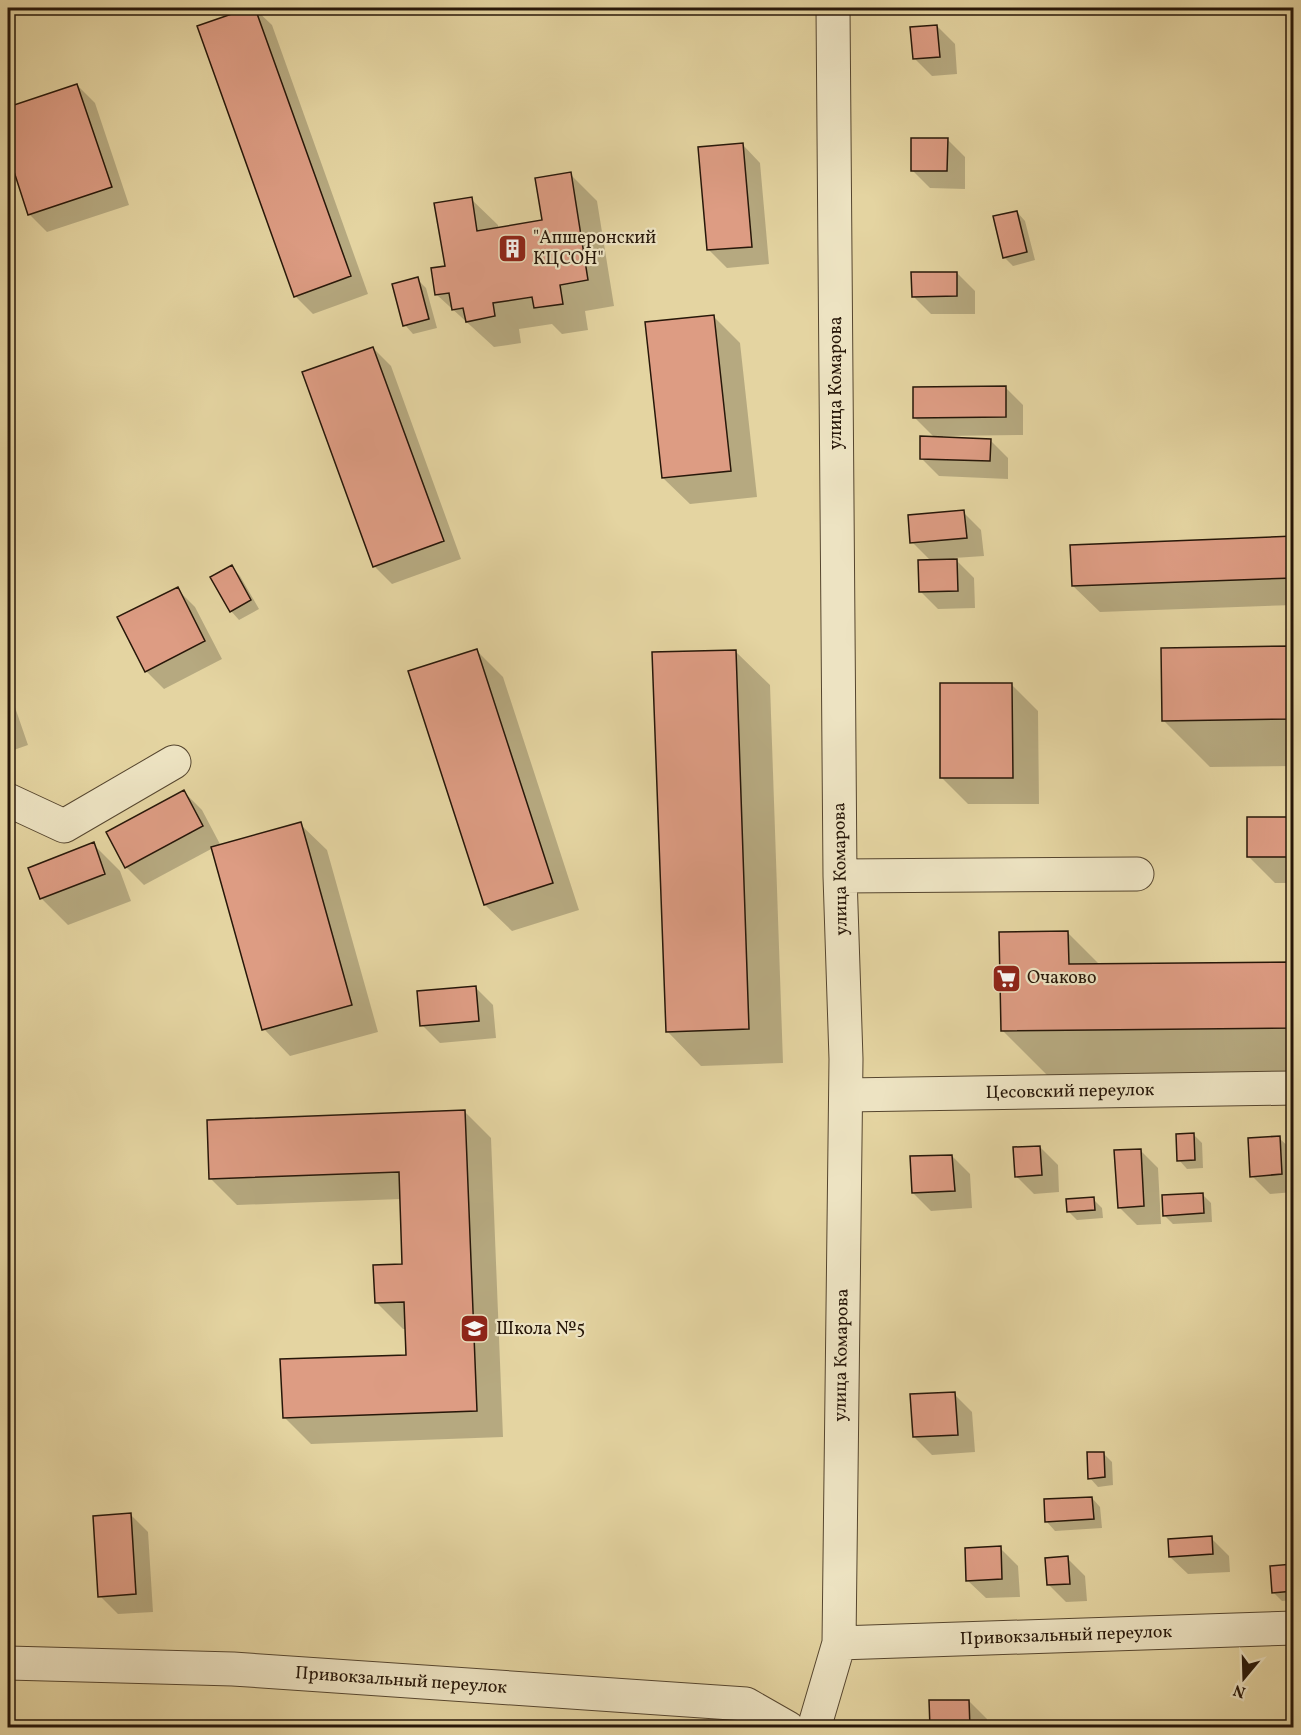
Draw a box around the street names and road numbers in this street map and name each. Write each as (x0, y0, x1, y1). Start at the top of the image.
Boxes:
street label: улица Комарова (824, 316, 849, 450)
street label: улица Комарова (827, 802, 855, 936)
street label: Цесовский переулок (986, 1078, 1155, 1106)
street label: улица Комарова (828, 1288, 856, 1422)
street label: Привокзальный переулок (959, 1620, 1173, 1652)
street label: Привокзальный переулок (294, 1661, 508, 1701)

